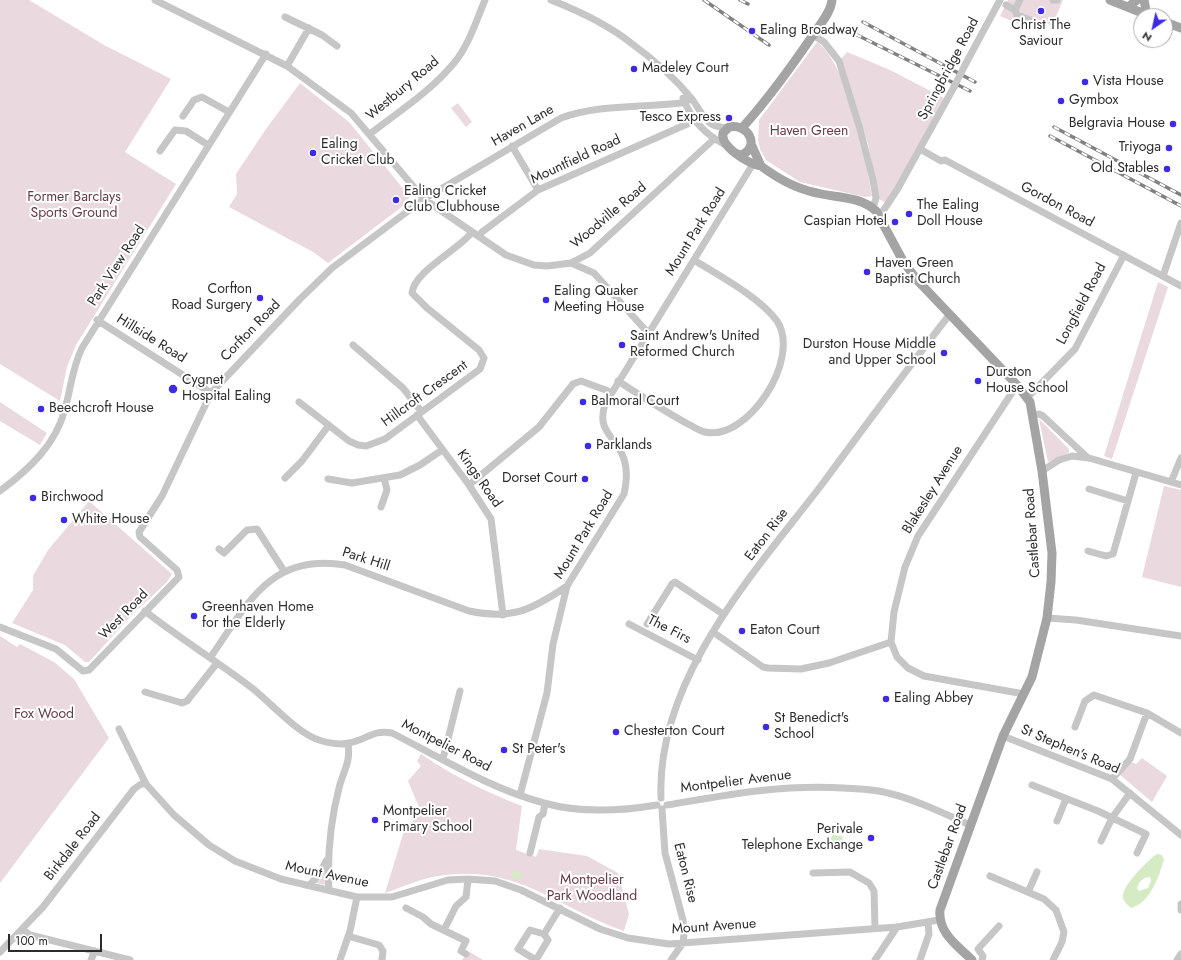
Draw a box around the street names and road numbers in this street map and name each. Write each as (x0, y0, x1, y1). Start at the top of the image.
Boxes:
street label: Springbridge Road (915, 15, 983, 123)
street label: Westbury Road (363, 54, 443, 124)
street label: Haven Lane (489, 101, 557, 151)
street label: Mountfield Road (528, 132, 624, 188)
street label: Woodville Road (568, 179, 650, 253)
street label: Gordon Road (1017, 179, 1097, 231)
street label: Mount Park Road (662, 185, 730, 279)
street label: Park View Road (85, 222, 149, 310)
street label: Longfield Road (1054, 260, 1110, 348)
street label: Corfton Road (218, 297, 284, 365)
street label: Hillside Road (113, 311, 189, 367)
street label: Hillcroft Crescent (379, 357, 471, 431)
street label: Blakesley Avenue (899, 443, 967, 537)
street label: Kings Road (453, 447, 505, 511)
street label: Mount Park Road (551, 488, 617, 582)
street label: Castlebar Road (1021, 488, 1045, 578)
street label: Eaton Rise (742, 505, 792, 565)
street label: Park Hill (340, 544, 392, 576)
street label: West Road (96, 586, 152, 644)
street label: The Firs (645, 612, 693, 648)
street label: Montpelier Road (398, 716, 494, 776)
street label: St Stephen's Road (1018, 722, 1122, 778)
street label: Montpelier Avenue (680, 767, 792, 797)
street label: Castlebar Road (925, 802, 971, 892)
street label: Birkdale Road (41, 810, 105, 884)
street label: Eaton Rise (669, 841, 701, 905)
street label: Mount Avenue (284, 858, 370, 892)
street label: Mount Avenue (671, 916, 757, 938)

